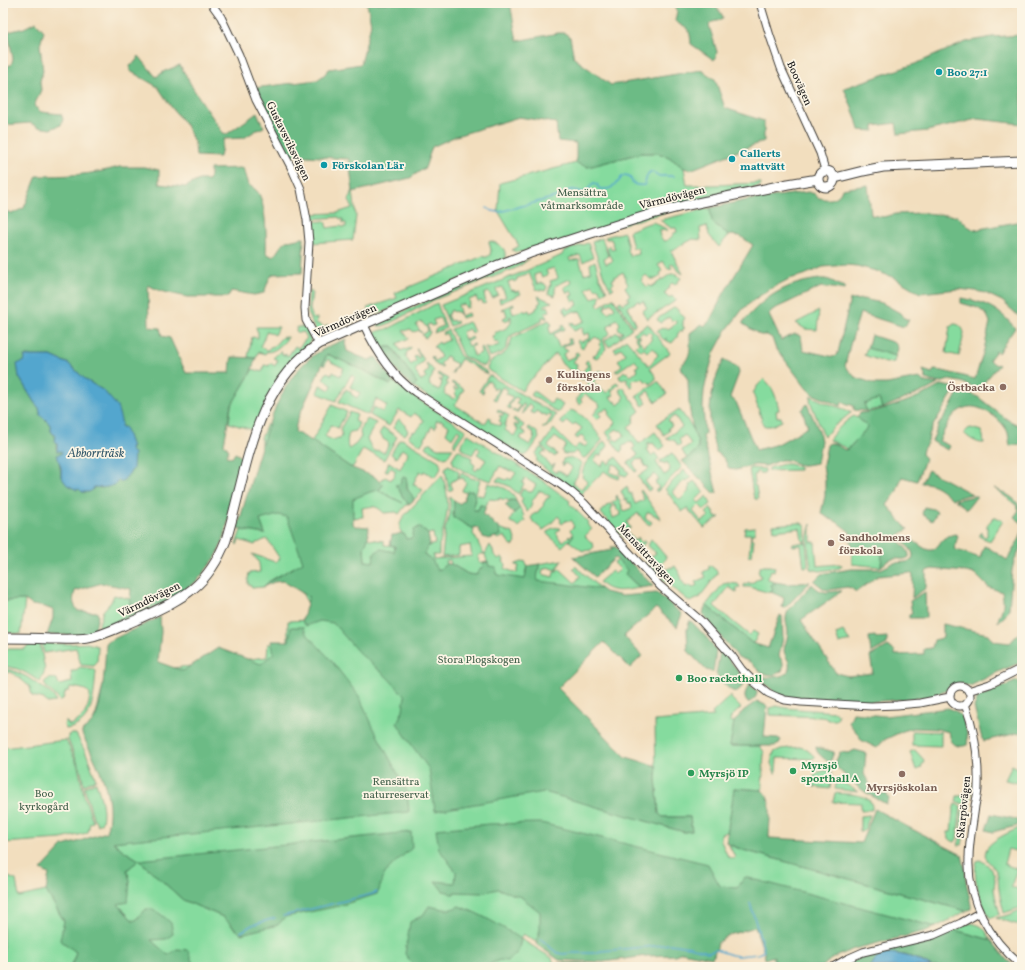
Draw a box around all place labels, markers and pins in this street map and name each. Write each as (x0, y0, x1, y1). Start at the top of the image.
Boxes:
place label: Boo 27:1 (947, 66, 988, 81)
marker: Boo 27:1 (934, 67, 944, 77)
place label: Callerts mattvätt (740, 147, 785, 175)
marker: Callerts mattvätt (727, 154, 737, 164)
place label: Förskolan Lär (332, 159, 405, 174)
marker: Förskolan Lär (319, 160, 329, 170)
place label: Kulingens förskola (557, 368, 611, 396)
marker: Kulingens förskola (544, 375, 554, 385)
place label: Östbacka (947, 381, 995, 396)
marker: Östbacka (998, 382, 1008, 392)
place label: Sandholmens förskola (839, 531, 910, 559)
marker: Sandholmens förskola (826, 538, 836, 548)
place label: Boo rackethall (687, 672, 763, 687)
marker: Boo rackethall (674, 673, 684, 683)
place label: Myrsjö sporthall A (801, 759, 859, 787)
marker: Myrsjö sporthall A (788, 766, 798, 776)
place label: Myrsjö IP (699, 767, 749, 782)
marker: Myrsjö IP (686, 768, 696, 778)
marker: Myrsjöskolan (897, 769, 907, 779)
place label: Myrsjöskolan (866, 781, 938, 796)

